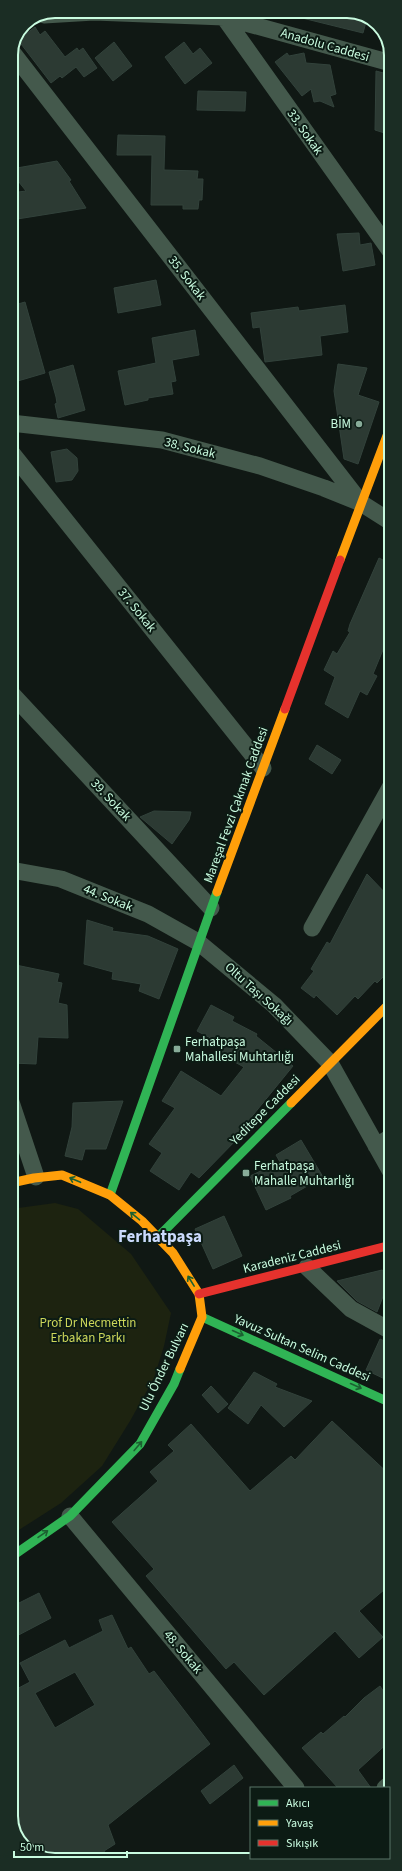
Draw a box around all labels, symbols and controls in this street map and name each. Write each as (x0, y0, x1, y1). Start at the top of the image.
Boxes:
street label: Anadolu Caddesi (279, 24, 371, 66)
street label: 33. Sokak (283, 106, 328, 159)
street label: 35. Sokak (164, 252, 210, 304)
place label: BİM (330, 415, 351, 433)
marker: BİM (354, 419, 364, 429)
street label: 38. Sokak (163, 433, 218, 463)
street label: 37. Sokak (114, 584, 161, 636)
street label: Mareşal Fevzi Çakmak Caddesi (199, 724, 273, 886)
street label: 39. Sokak (87, 775, 136, 826)
street label: 44. Sokak (81, 880, 136, 916)
street label: Oltu Taşı Sokağı (221, 958, 297, 1030)
place label: Ferhatpaşa Mahallesi Muhtarlığı (185, 1033, 294, 1066)
marker: Ferhatpaşa Mahallesi Muhtarlığı (172, 1044, 182, 1054)
street label: Yeditepe Caddesi (225, 1071, 304, 1150)
place label: Ferhatpaşa Mahalle Muhtarlığı (254, 1157, 354, 1190)
marker: Ferhatpaşa Mahalle Muhtarlığı (241, 1168, 251, 1178)
one-way arrow (69, 1176, 81, 1183)
one-way arrow (130, 1211, 140, 1220)
district label: Ferhatpaşa (118, 1225, 202, 1249)
street label: Karadeniz Caddesi (241, 1236, 343, 1278)
one-way arrow (186, 1275, 194, 1287)
street label: Yavuz Sultan Selim Caddesi (230, 1309, 373, 1386)
park label: Prof Dr Necmettin Erbakan Parkı (40, 1314, 136, 1347)
street label: Ulu Önder Bulvarı (135, 1320, 193, 1414)
one-way arrow (231, 1330, 243, 1337)
one-way arrow (350, 1383, 362, 1390)
one-way arrow (133, 1440, 142, 1451)
one-way arrow (38, 1530, 49, 1538)
street label: 48. Sokak (159, 1626, 207, 1678)
legend (250, 1787, 390, 1859)
text: Akıcı (286, 1795, 310, 1812)
text: Yavaş (285, 1815, 313, 1832)
scale bar (14, 1833, 127, 1859)
text: Sıkışık (286, 1835, 318, 1852)
text: 50 m (20, 1839, 44, 1856)

